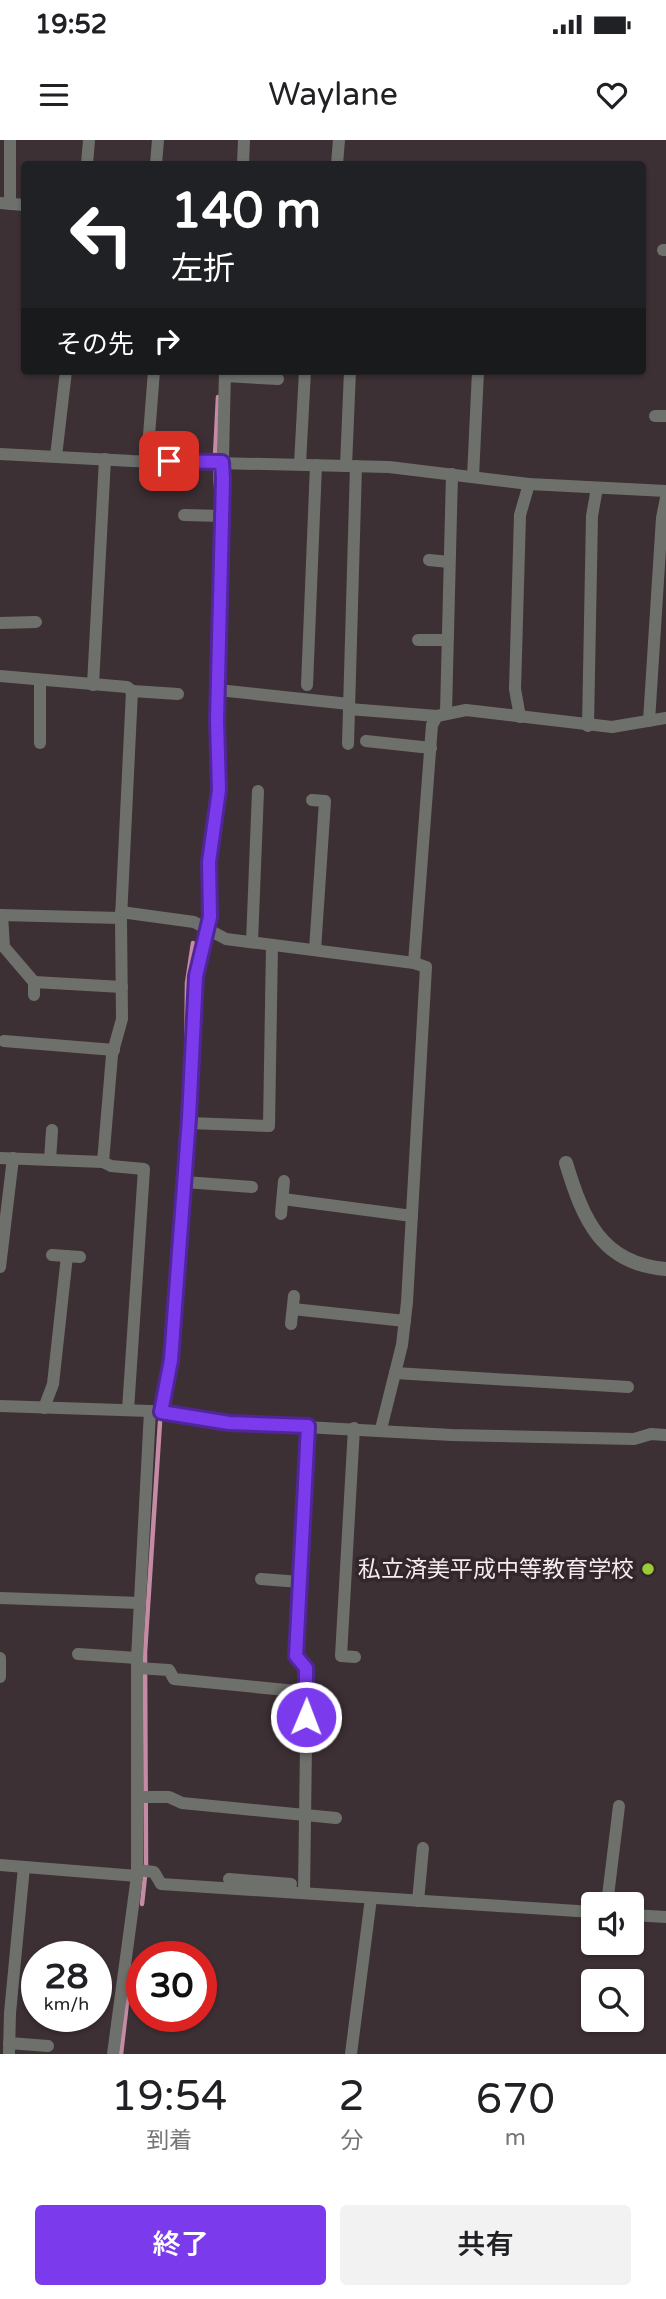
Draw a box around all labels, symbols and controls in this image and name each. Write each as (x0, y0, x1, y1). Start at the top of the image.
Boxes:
text: 19:52 (35, 9, 107, 40)
icon: menu (35, 76, 73, 114)
text: Waylane (268, 76, 398, 114)
icon: heart (593, 76, 631, 114)
text: 140 m (171, 182, 321, 241)
icon: left (56, 189, 147, 280)
text: 左折 (171, 250, 235, 288)
icon: right (148, 322, 186, 360)
text: その先 (56, 329, 134, 360)
pin (139, 431, 199, 491)
icon: arrive (150, 442, 188, 480)
place label: 私立済美平成中等教育学校 (358, 1556, 634, 1584)
marker: 私立済美平成中等教育学校 (640, 1561, 656, 1577)
position arrow (269, 1680, 343, 1754)
map controls (581, 1892, 644, 2032)
button: sound (581, 1892, 644, 1955)
speed limit sign: 30 (126, 1941, 217, 2032)
text: 28 (45, 1956, 88, 1998)
button: search (581, 1969, 644, 2032)
text: km/h (44, 1993, 89, 2015)
text: 19:54 (111, 2071, 227, 2122)
text: 2 (338, 2071, 365, 2122)
text: 670 (476, 2074, 555, 2125)
text: m (505, 2124, 526, 2152)
text: 到着 (146, 2127, 192, 2155)
text: 分 (340, 2127, 363, 2155)
button: 終了 (35, 2205, 326, 2285)
button: 共有 (340, 2205, 631, 2285)

